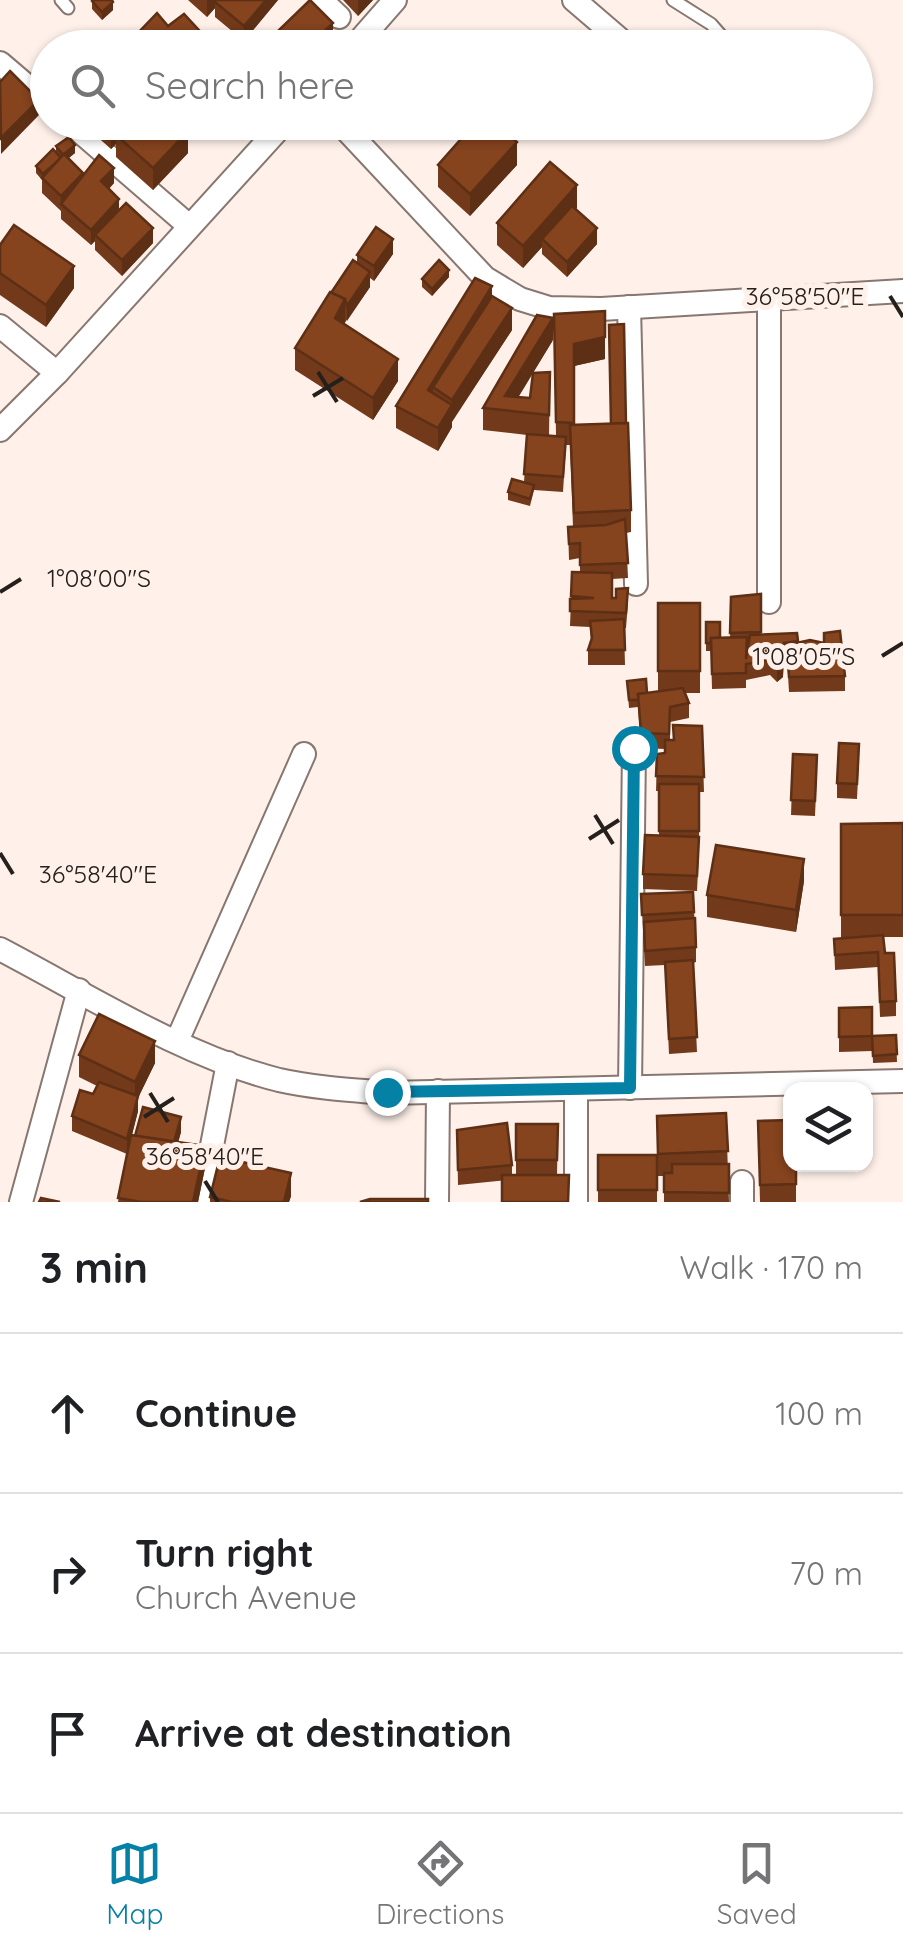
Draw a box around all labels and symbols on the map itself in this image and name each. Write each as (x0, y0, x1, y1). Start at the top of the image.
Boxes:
text: 36°58'50"E (745, 280, 865, 311)
text: 1°08'00"S (47, 562, 151, 593)
text: 1°08'05"S (753, 640, 855, 671)
route start (612, 726, 658, 772)
text: 36°58'40"E (39, 858, 157, 889)
route end (365, 1070, 411, 1116)
text: 36°58'40"E (146, 1140, 264, 1171)

